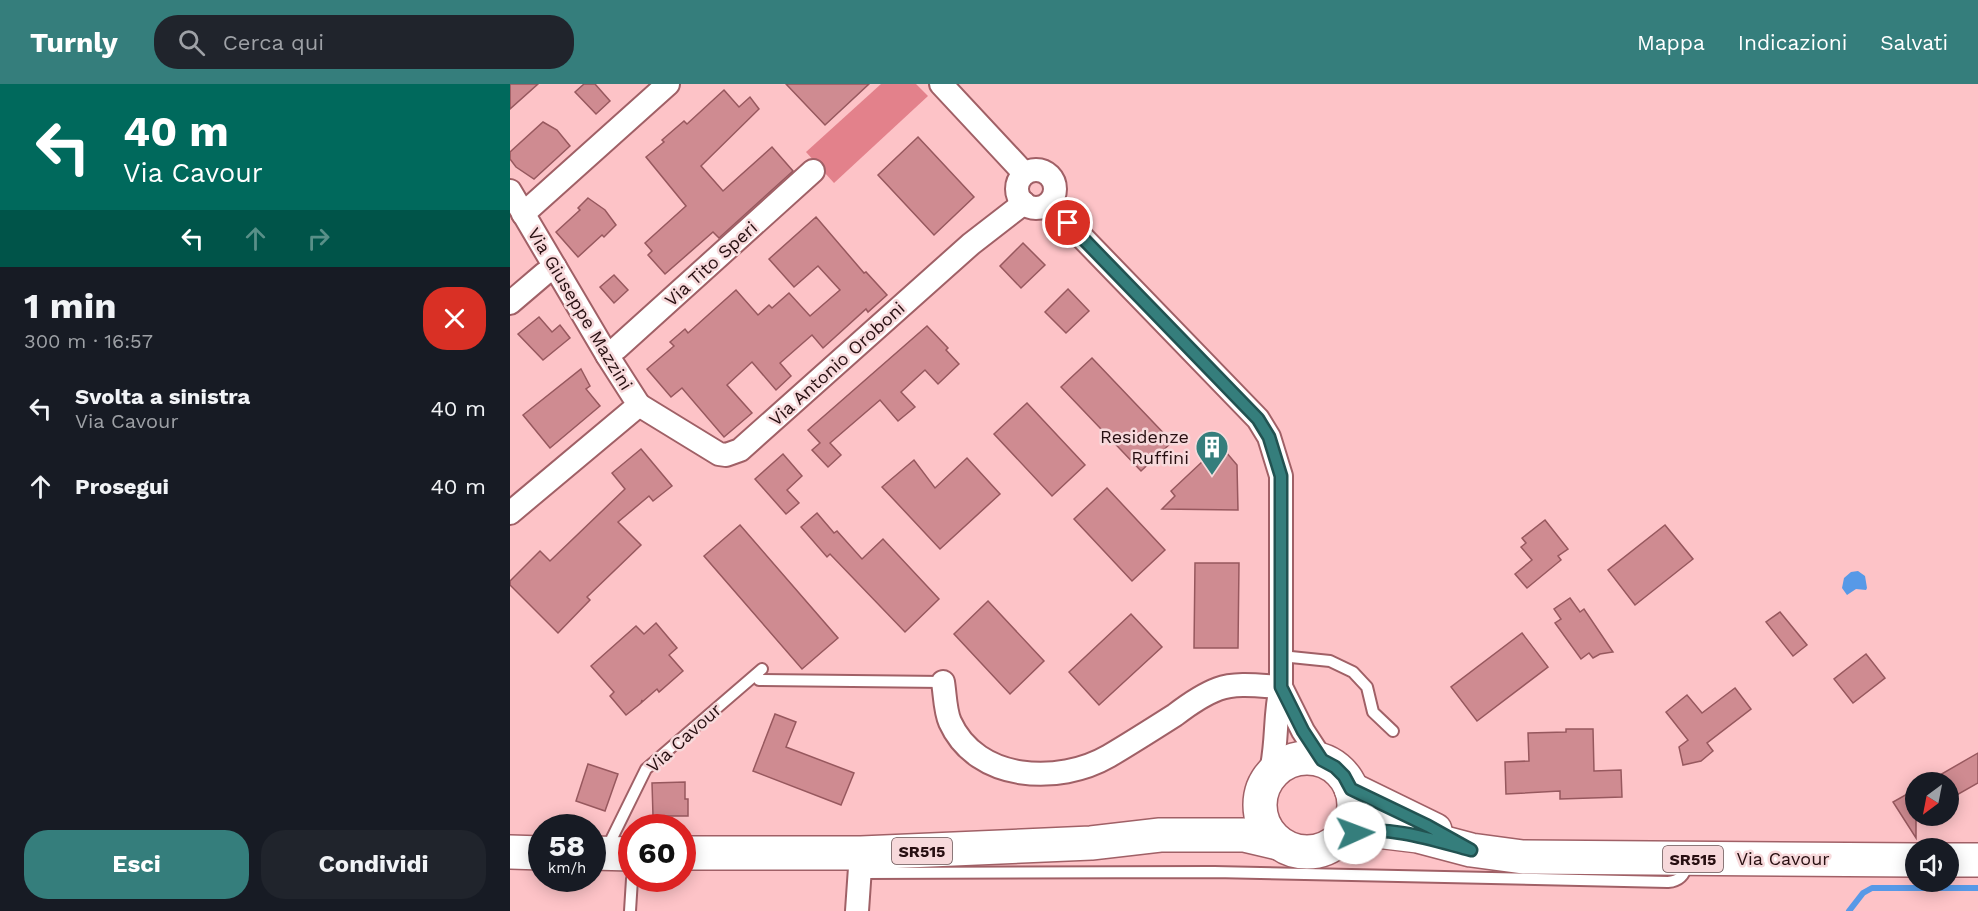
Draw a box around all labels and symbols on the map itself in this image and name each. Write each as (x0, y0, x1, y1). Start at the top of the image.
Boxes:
pin (1042, 197, 1093, 248)
street label: Via Tito Speri (660, 217, 761, 311)
street label: Via Giuseppe Mazzini (524, 224, 637, 394)
street label: Via Antonio Oroboni (765, 297, 909, 430)
place label: Residenze Ruffini (1100, 426, 1189, 468)
building icon: Residenze Ruffini (1194, 429, 1230, 476)
street label: Via Cavour (642, 699, 725, 777)
north arrow (1905, 772, 1959, 826)
position arrow (1323, 801, 1387, 865)
speed limit sign: 60 (618, 814, 696, 892)
road number: SR515 (892, 838, 952, 864)
road number: SR515 (1663, 846, 1723, 872)
street label: Via Cavour (1736, 848, 1830, 869)

